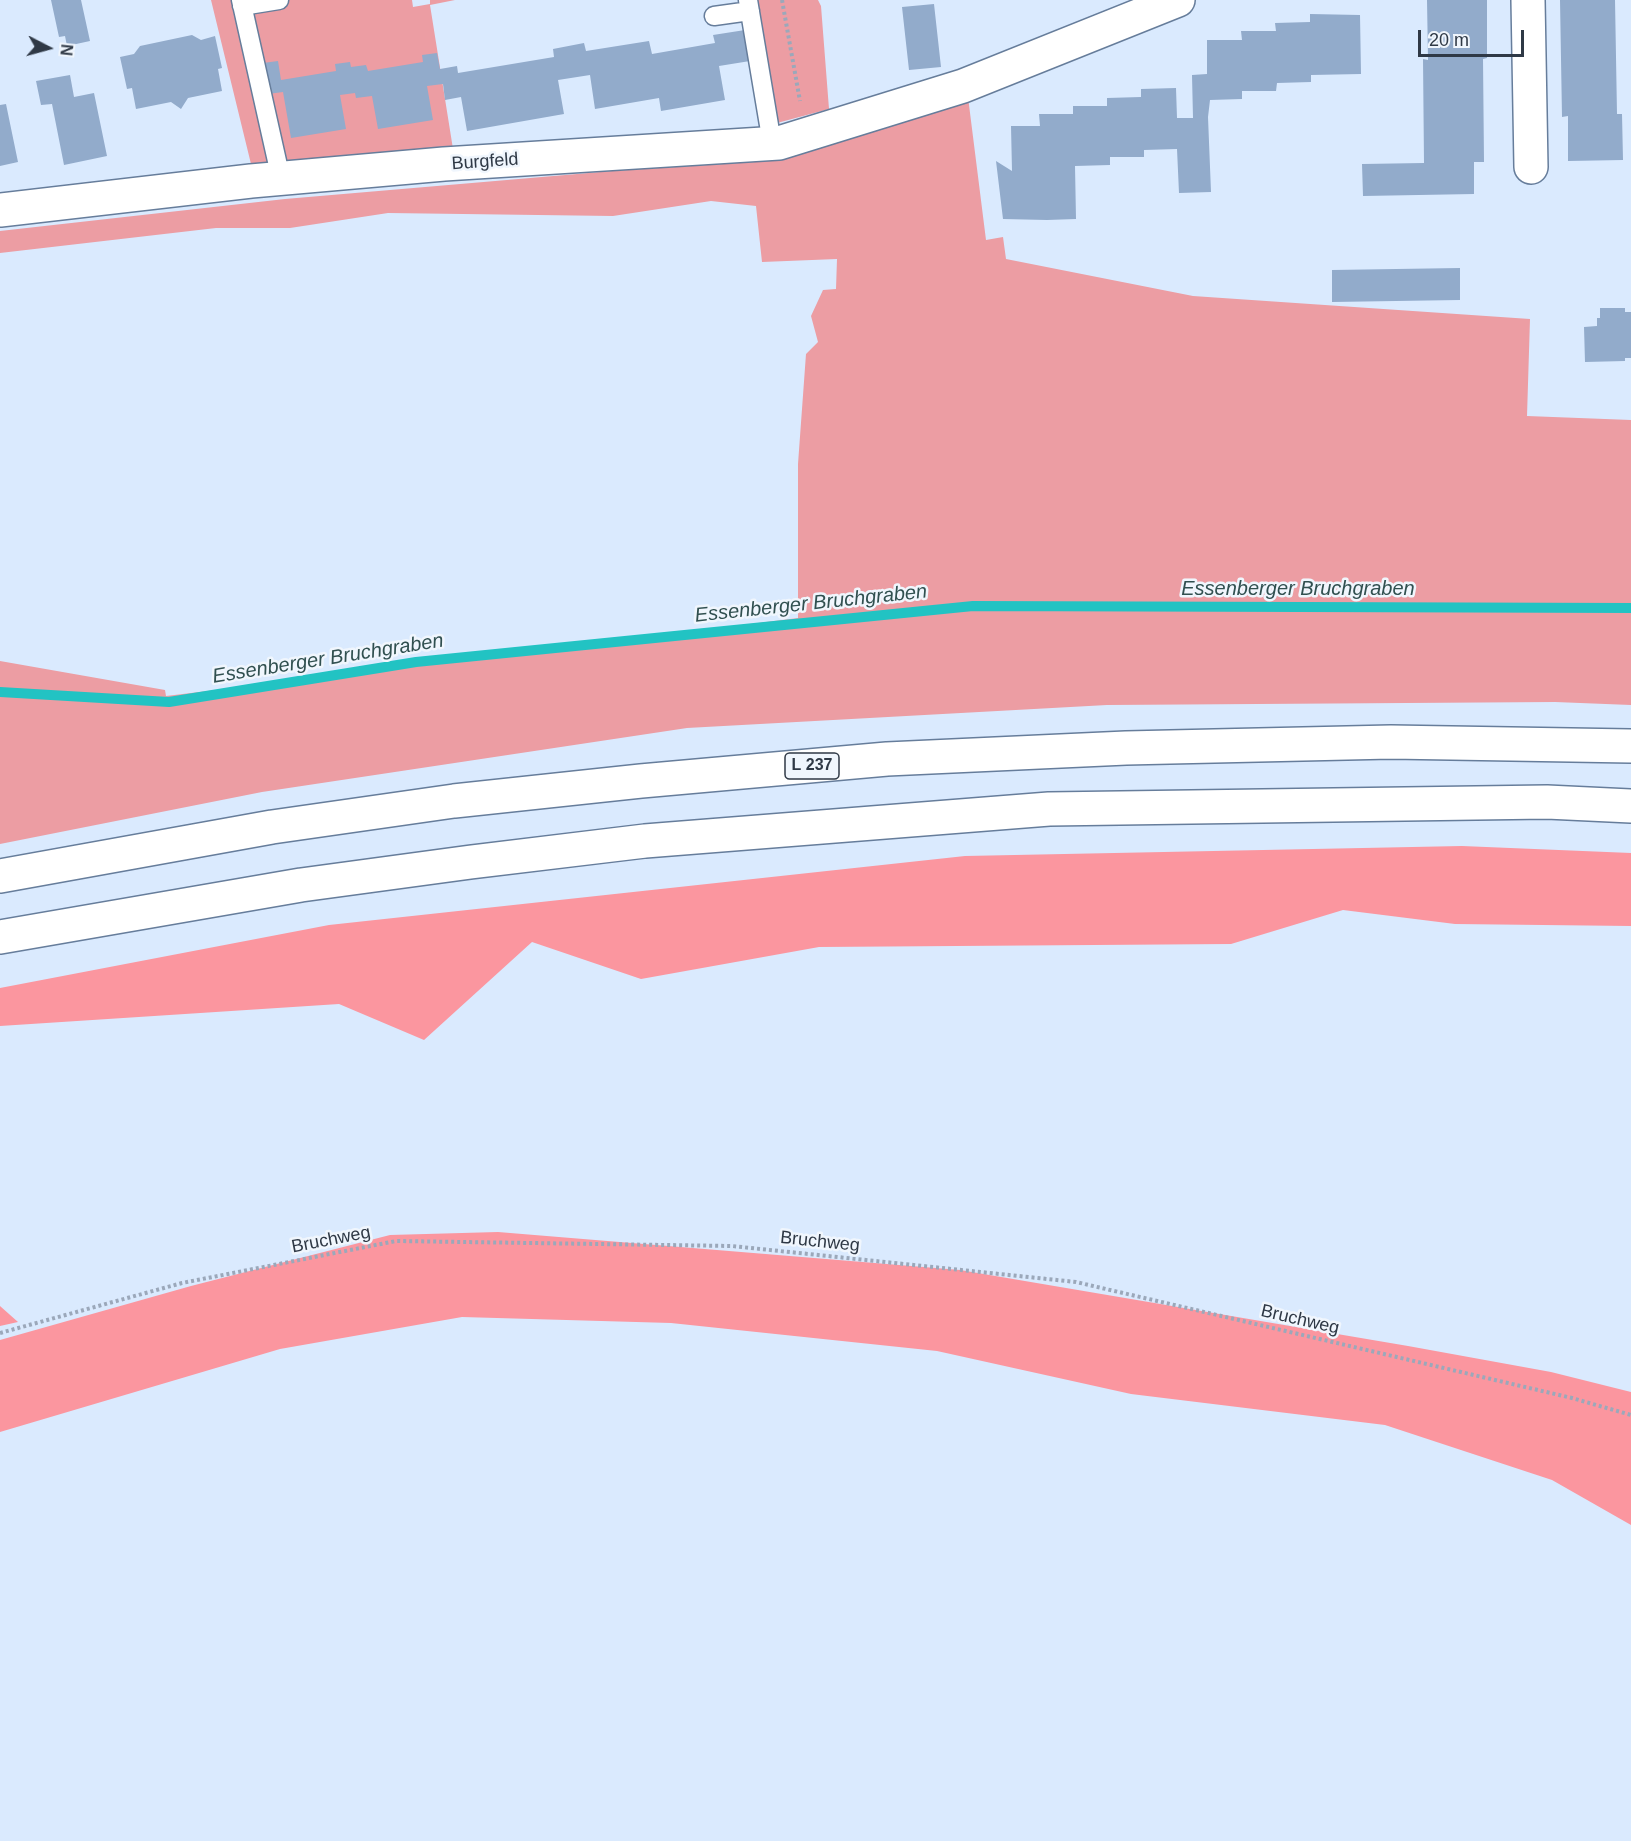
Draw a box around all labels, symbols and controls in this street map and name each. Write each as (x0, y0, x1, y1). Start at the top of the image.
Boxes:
north arrow (18, 18, 78, 78)
scale bar (1421, 18, 1528, 56)
text: 20 m (1429, 30, 1469, 50)
text: N (57, 43, 75, 57)
street label: Burgfeld (451, 149, 519, 175)
water label: Essenberger Bruchgraben (1181, 577, 1415, 601)
water label: Essenberger Bruchgraben (694, 580, 928, 628)
water label: Essenberger Bruchgraben (211, 629, 445, 689)
road number: L 237 (785, 753, 839, 779)
street label: Bruchweg (290, 1222, 372, 1258)
street label: Bruchweg (779, 1227, 861, 1257)
street label: Bruchweg (1259, 1300, 1341, 1340)

